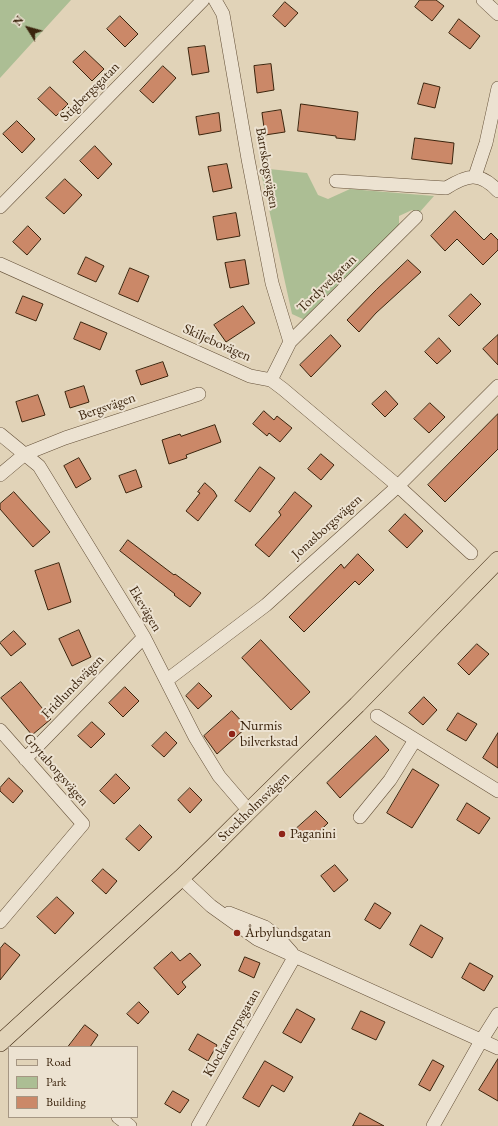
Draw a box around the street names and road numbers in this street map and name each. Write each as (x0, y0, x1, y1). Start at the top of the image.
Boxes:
street label: Stigbergsgatan (57, 59, 123, 125)
street label: Barrskogsvägen (252, 126, 282, 210)
street label: Tordyvelgatan (294, 251, 360, 317)
street label: Skiljebovägen (180, 321, 254, 365)
street label: Bergsvägen (76, 389, 138, 425)
street label: Jonasborgsvägen (288, 491, 366, 563)
street label: Ekevägen (125, 583, 165, 635)
street label: Fridlundsvägen (38, 651, 108, 723)
street label: Grytaborgsvägen (20, 730, 92, 810)
street label: Stockholmsvägen (215, 769, 293, 845)
street label: Klockartorpsgatan (200, 986, 264, 1080)

